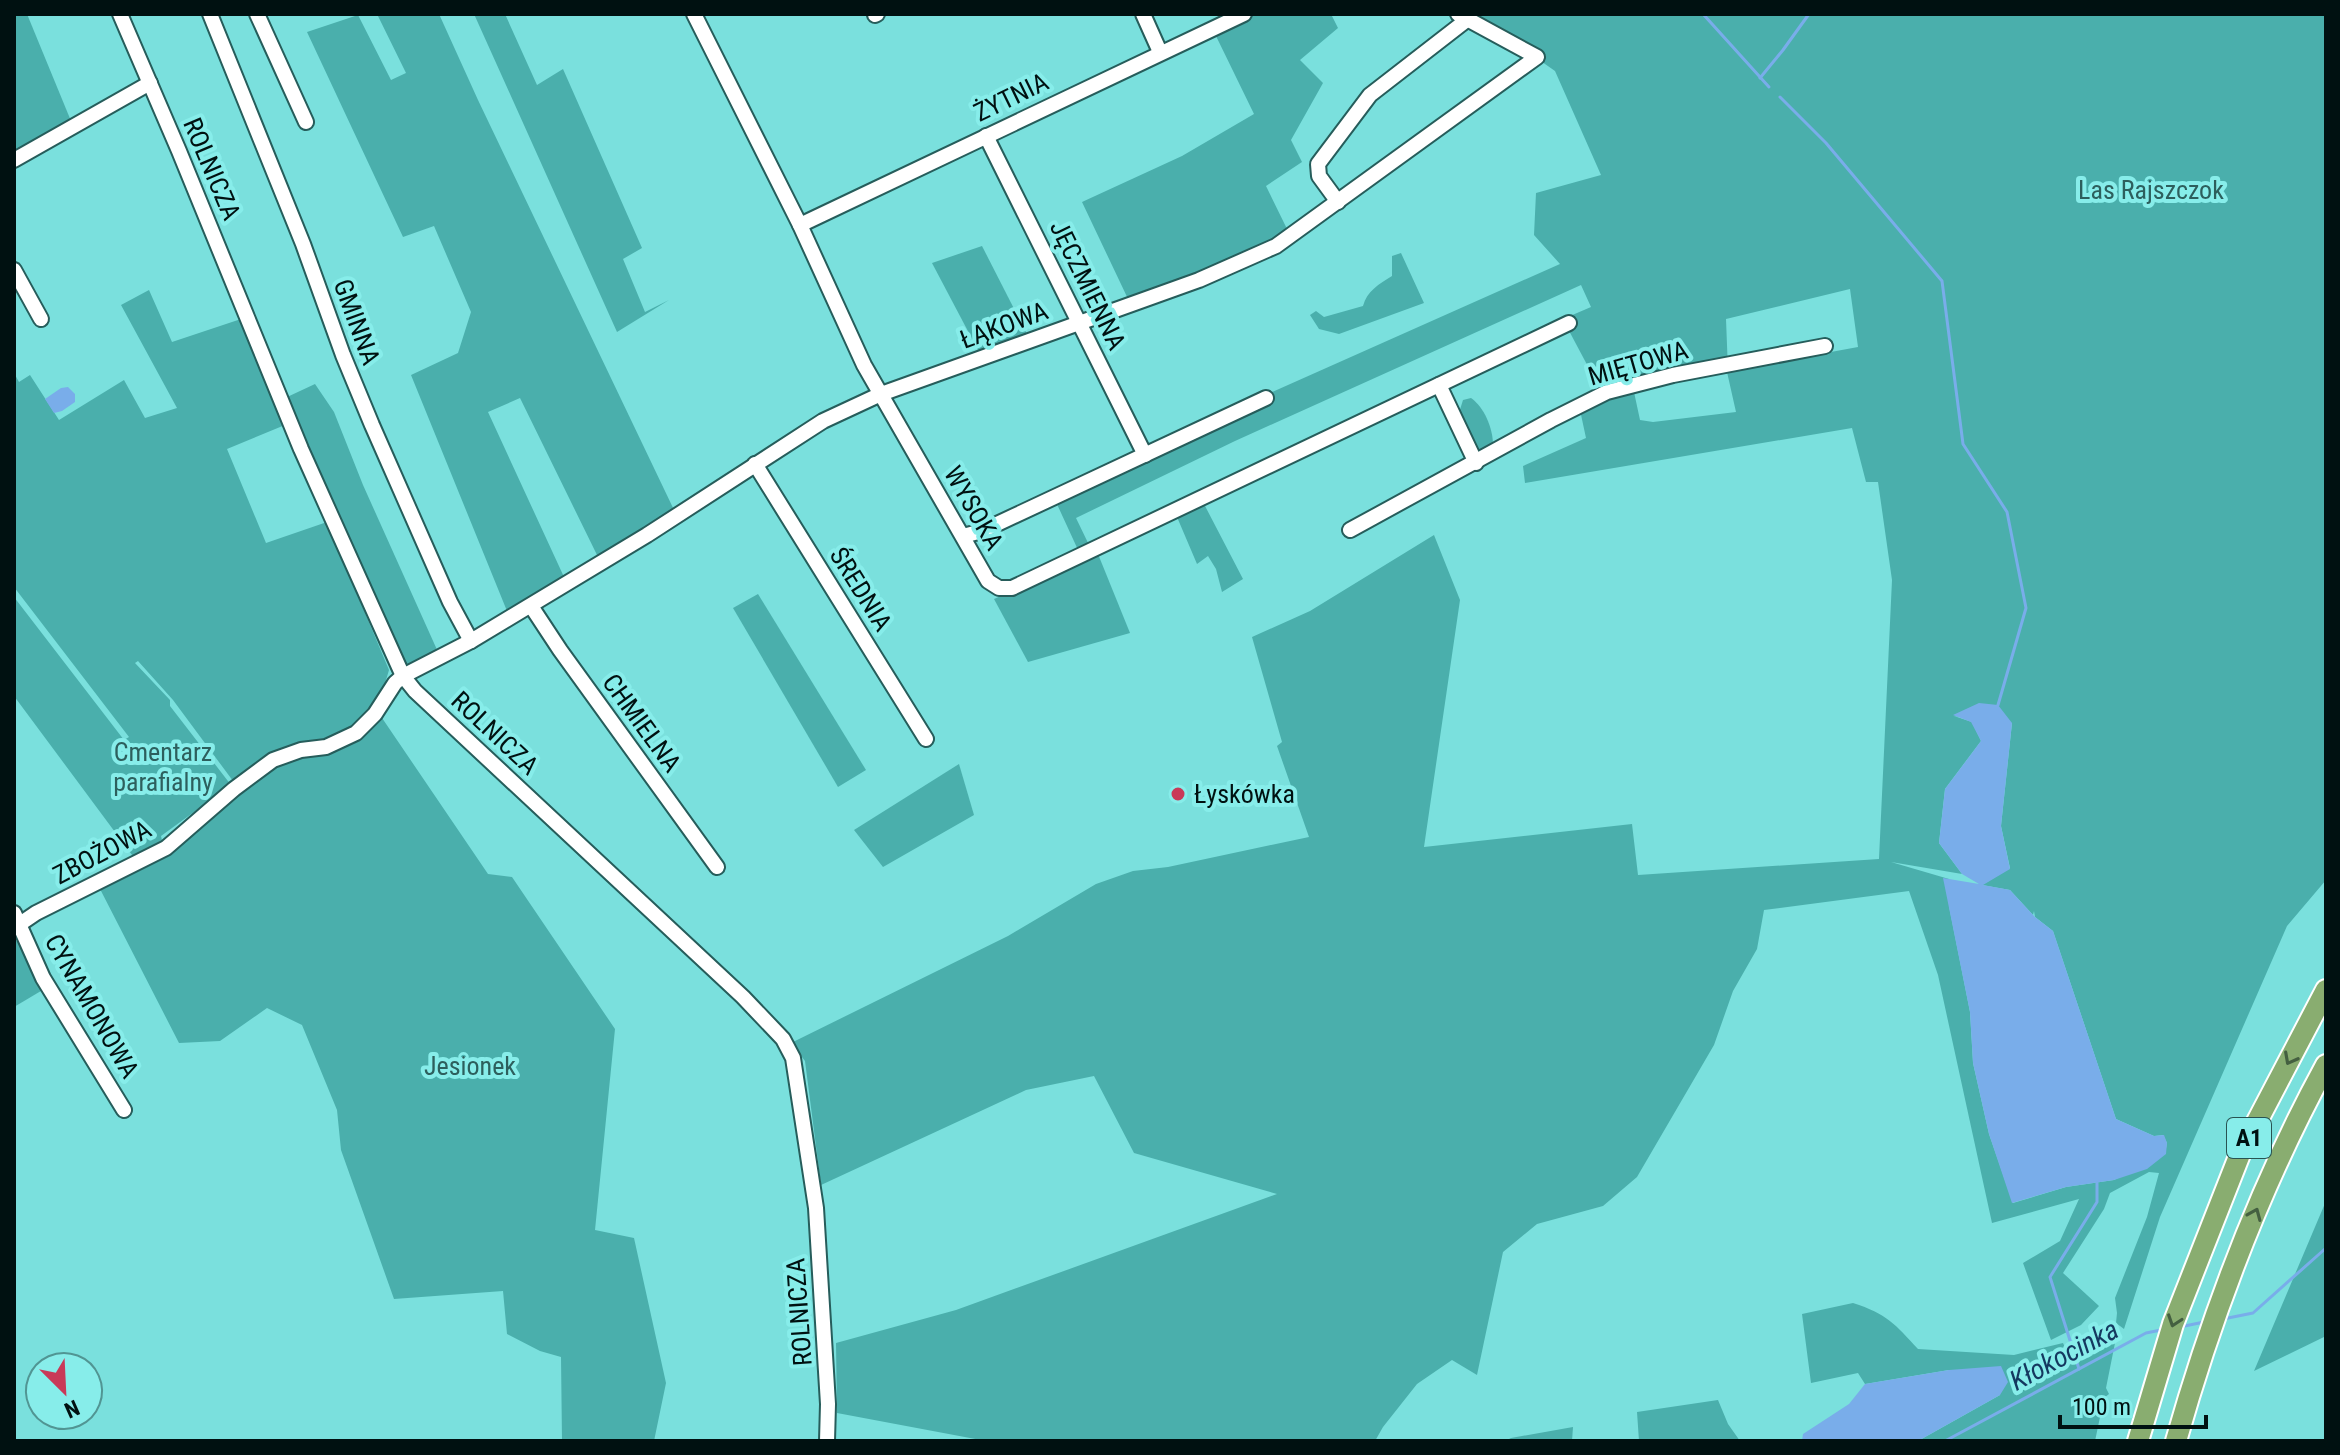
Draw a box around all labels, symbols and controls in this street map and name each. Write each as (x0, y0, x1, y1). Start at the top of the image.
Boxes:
street label: ŻYTNIA (969, 66, 1053, 128)
street label: ROLNICZA (177, 113, 247, 225)
park label: Las Rajszczok (2078, 175, 2224, 205)
street label: JĘCZMIENNA (1044, 215, 1132, 355)
street label: GMINNA (328, 275, 386, 369)
street label: ŁĄKOWA (956, 295, 1052, 355)
street label: MIĘTOWA (1585, 334, 1691, 392)
street label: WYSOKA (938, 461, 1010, 555)
street label: ŚREDNIA (824, 542, 898, 636)
street label: CHMIELNA (596, 668, 688, 778)
street label: ROLNICZA (445, 685, 545, 781)
park label: Cmentarz parafialny (113, 737, 213, 797)
place label: Łyskówka (1194, 779, 1295, 809)
marker: Łyskówka (1169, 785, 1187, 803)
street label: ZBOŻOWA (48, 814, 156, 890)
street label: CYNAMONOWA (39, 929, 145, 1083)
park label: Jesionek (424, 1051, 516, 1081)
one-way arrow (2284, 1051, 2299, 1066)
road number: A1 (2227, 1118, 2271, 1158)
one-way arrow (2245, 1208, 2262, 1222)
street label: ROLNICZA (780, 1257, 818, 1367)
water label: Kłokocinka (2004, 1313, 2124, 1397)
one-way arrow (2168, 1313, 2184, 1327)
north arrow (24, 1351, 104, 1431)
scale bar (2060, 1379, 2206, 1429)
text: 100 m (2072, 1393, 2131, 1421)
text: N (61, 1395, 83, 1423)

